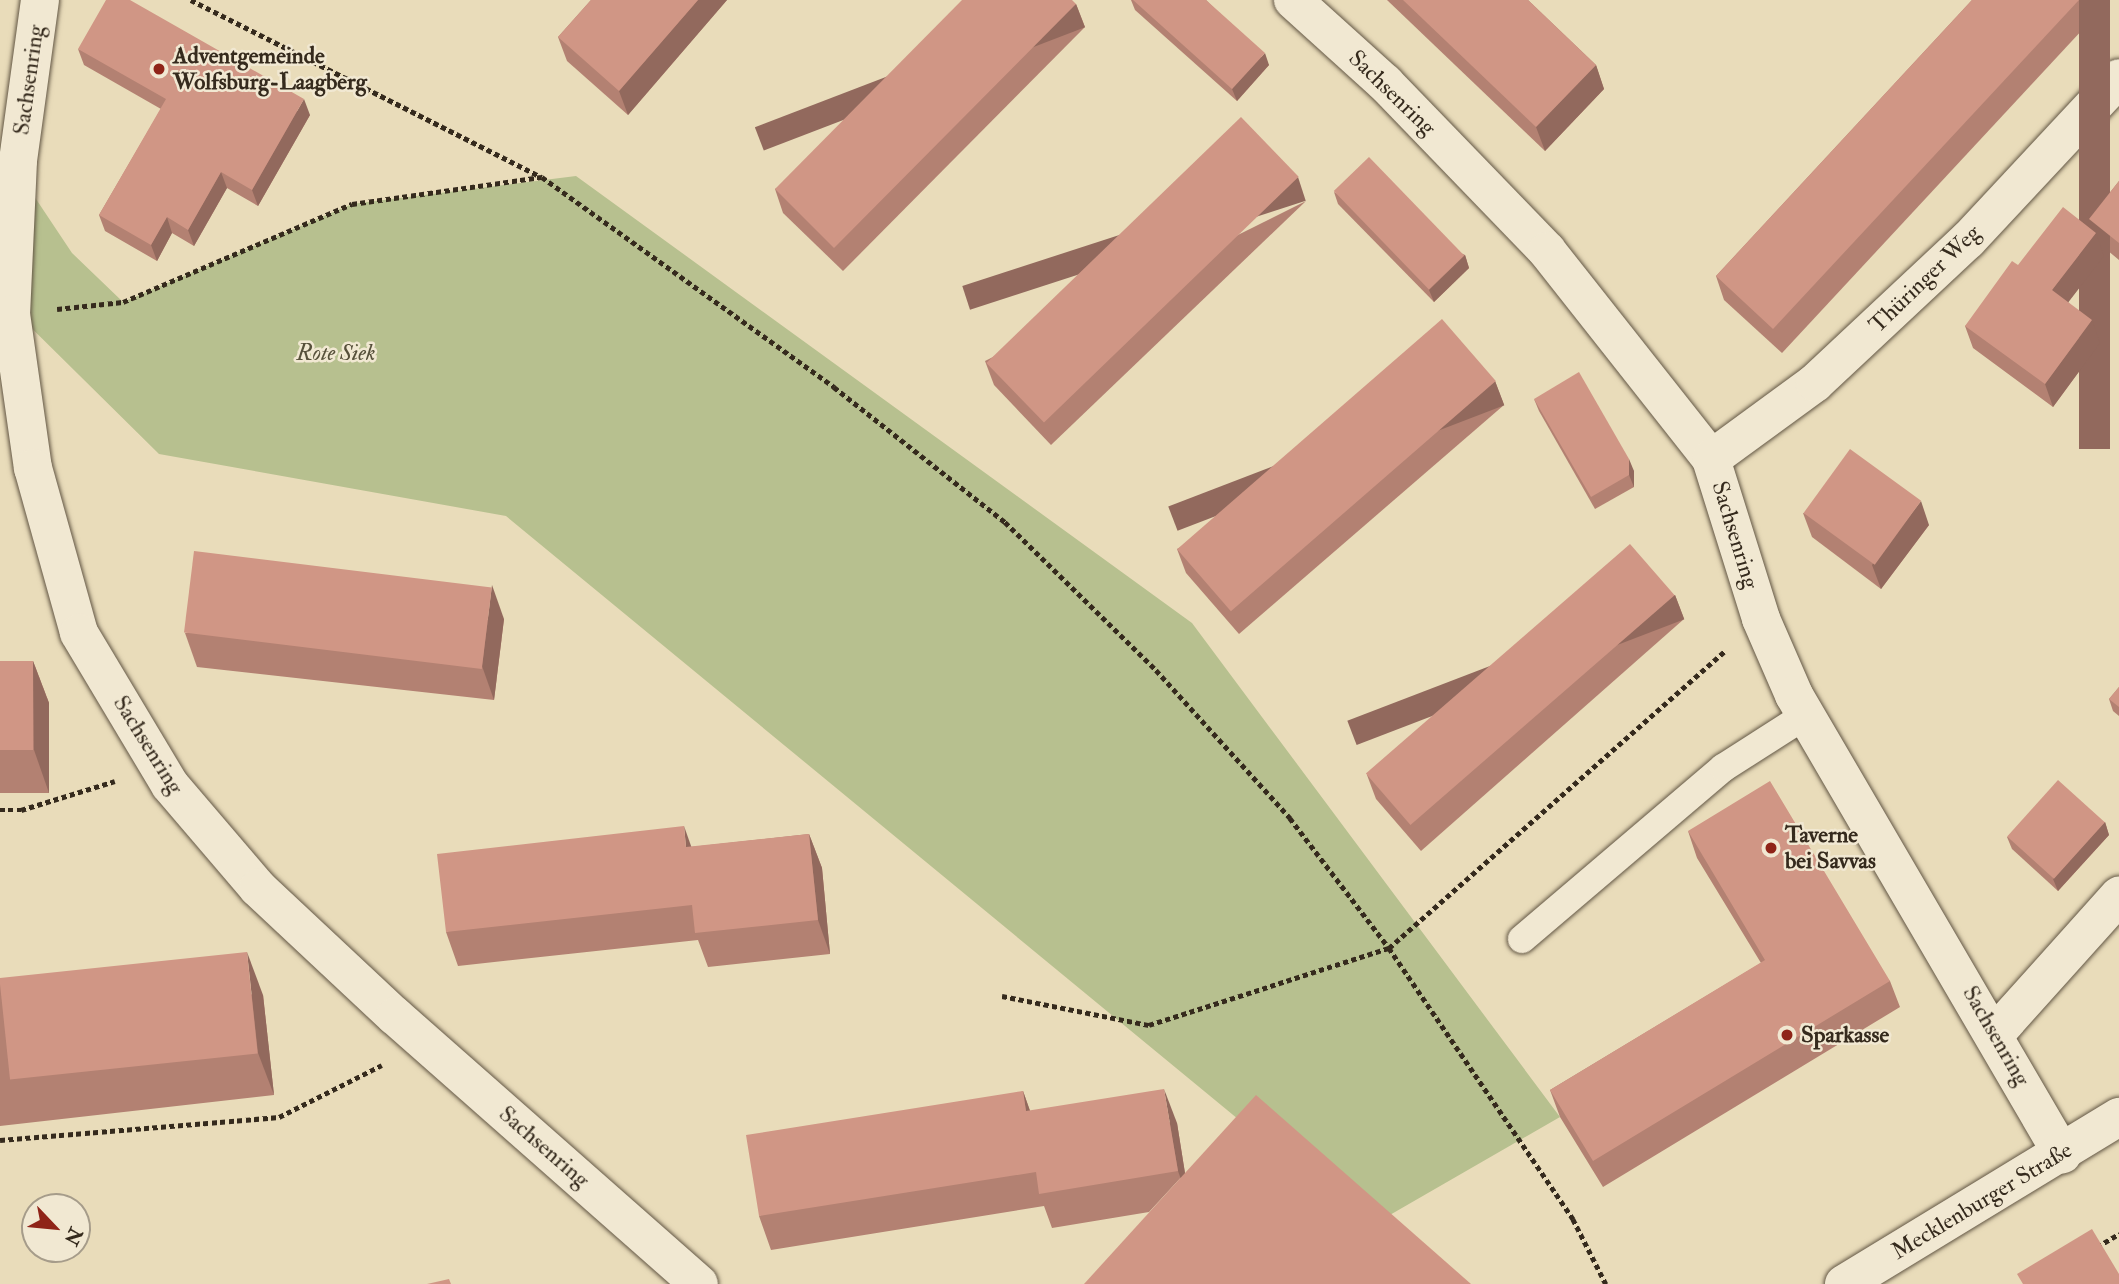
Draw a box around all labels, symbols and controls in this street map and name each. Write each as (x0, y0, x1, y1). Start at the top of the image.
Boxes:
street label: Sachsenring (8, 23, 50, 137)
place label: Adventgemeinde Wolfsburg-Laagberg (173, 42, 367, 96)
street label: Sachsenring (1343, 45, 1441, 141)
marker: Adventgemeinde Wolfsburg-Laagberg (151, 61, 167, 77)
street label: Thüringer Weg (1864, 219, 1986, 339)
park label: Rote Siek (297, 339, 375, 367)
street label: Sachsenring (1706, 478, 1764, 592)
street label: Sachsenring (107, 691, 189, 799)
place label: Taverne bei Savvas (1785, 821, 1876, 875)
marker: Taverne bei Savvas (1763, 840, 1779, 856)
street label: Sachsenring (1956, 981, 2036, 1091)
place label: Sparkasse (1801, 1021, 1889, 1049)
marker: Sparkasse (1779, 1027, 1795, 1043)
street label: Sachsenring (493, 1100, 595, 1194)
street label: Mecklenburger Straße (1887, 1136, 2077, 1266)
north arrow (21, 1193, 91, 1263)
text: N (59, 1223, 88, 1249)

